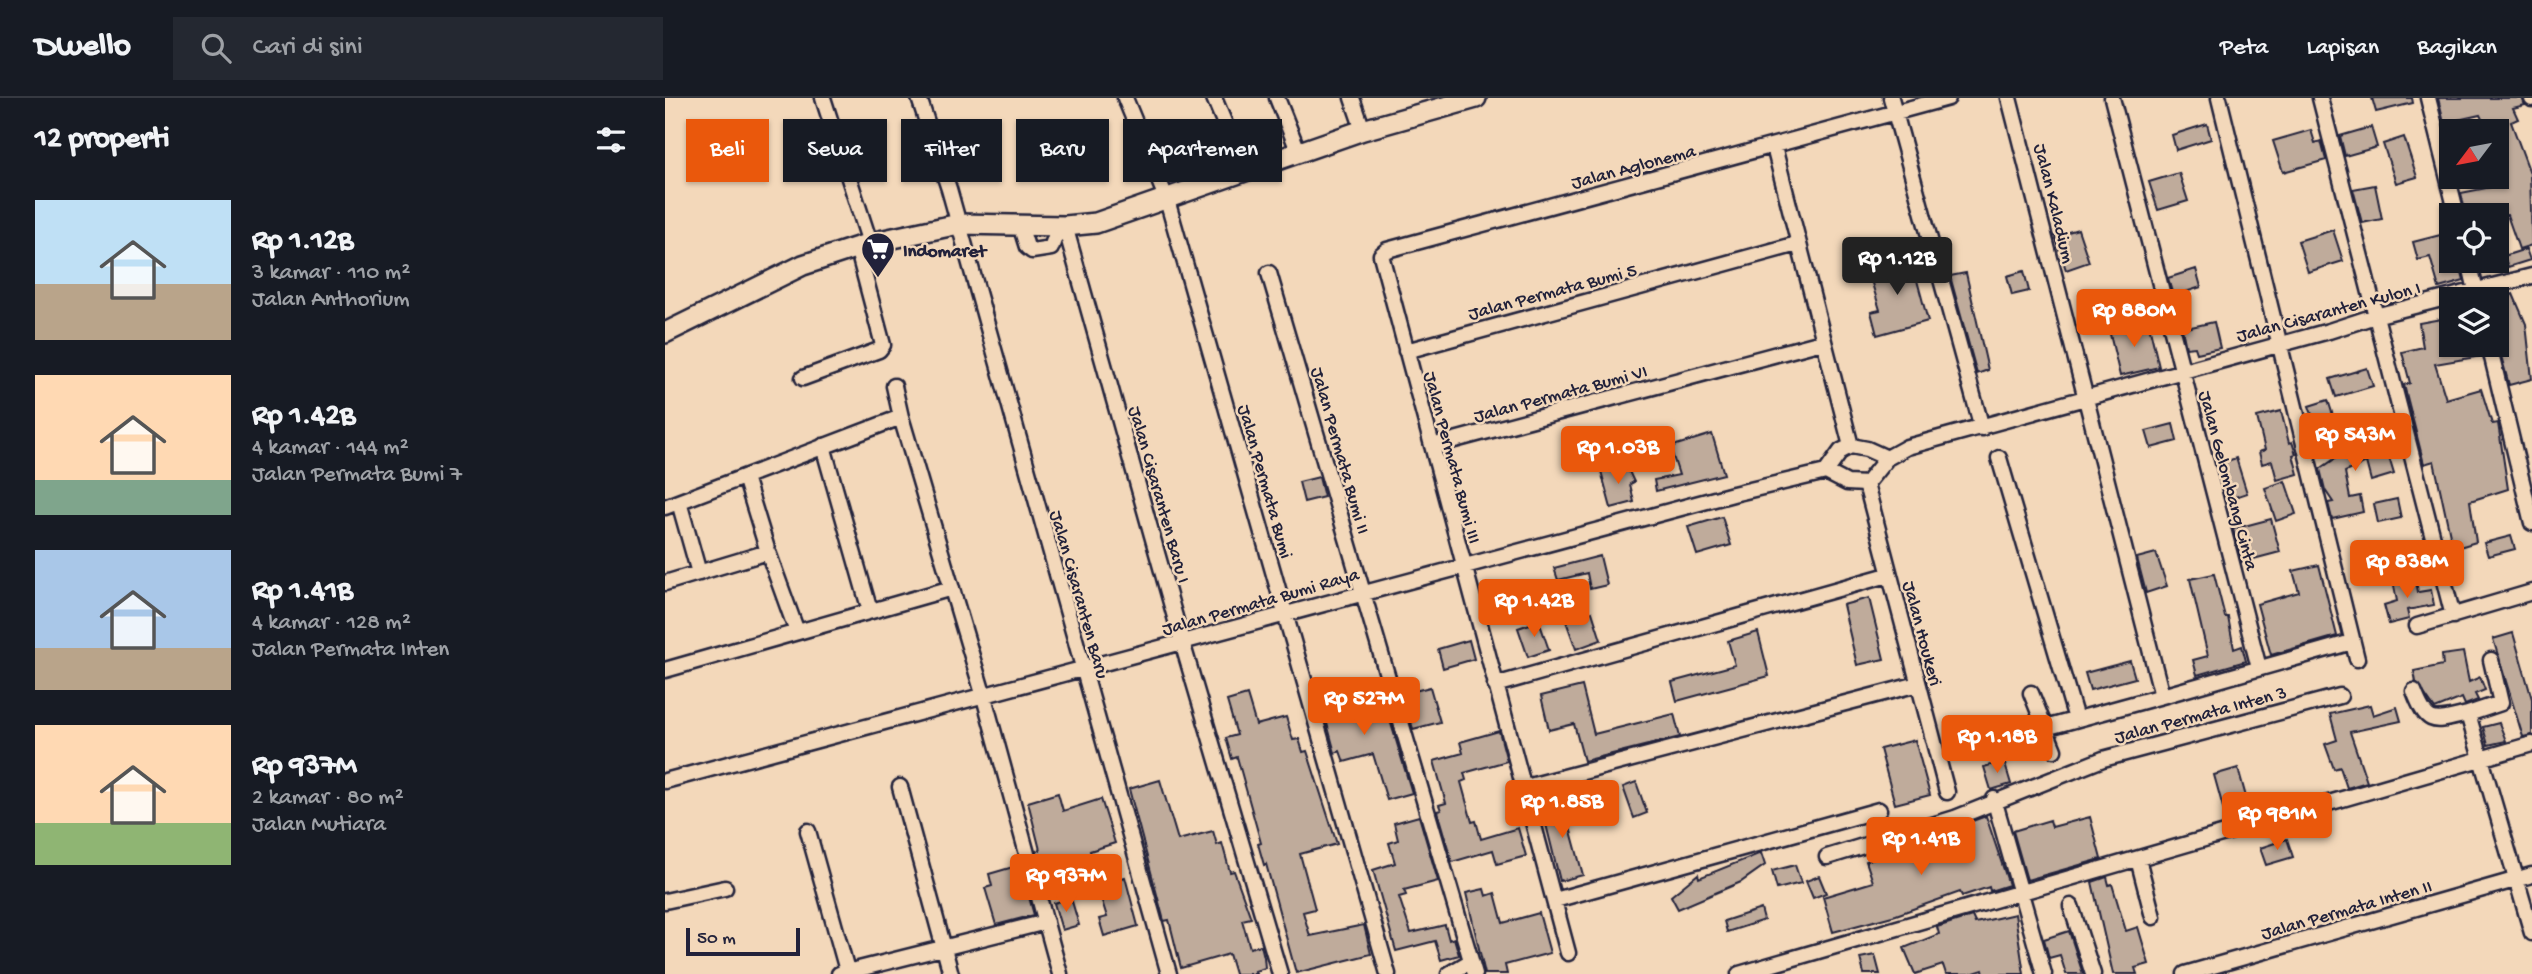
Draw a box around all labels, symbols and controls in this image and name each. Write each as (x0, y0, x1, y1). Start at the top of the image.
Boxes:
search box (173, 17, 663, 80)
text: Dwello (35, 29, 131, 67)
icon: search (197, 29, 235, 67)
text: Cari di sini (253, 33, 363, 64)
text: Peta (2220, 34, 2268, 63)
text: Lapisan (2306, 34, 2379, 63)
text: Bagikan (2417, 34, 2497, 63)
chip: Beli (686, 119, 769, 182)
chip: Sewa (783, 119, 887, 182)
chip: Filter (901, 119, 1002, 182)
chip: Baru (1016, 119, 1109, 182)
chip: Apartemen (1123, 119, 1282, 182)
north arrow (2439, 119, 2509, 189)
map controls (2439, 119, 2509, 357)
icon: filters (592, 121, 630, 159)
text: 12 properti (35, 123, 170, 158)
street label: Jalan Aglonema (1569, 140, 1700, 196)
street label: Jalan Kaladium (2027, 142, 2079, 266)
button: locate (2439, 203, 2509, 273)
text: Rp 1.12B (252, 225, 353, 260)
icon: home (91, 228, 175, 312)
supermarket icon: Indomaret (859, 230, 897, 279)
pin: Rp 1.12B (1825, 238, 1969, 297)
place label: Indomaret (903, 241, 988, 264)
text: Rp 1.12B (1858, 246, 1936, 273)
text: 3 kamar · 110 m² (252, 260, 410, 287)
street label: Jalan Permata Bumi 5 (1466, 260, 1640, 327)
street label: Jalan Cisaranten Kulon I (2234, 278, 2424, 349)
text: Jalan Anthorium (252, 287, 410, 314)
button: layers (2439, 287, 2509, 357)
pin: Rp 880M (2069, 289, 2199, 349)
text: Rp 880M (2092, 298, 2176, 325)
street label: Jalan Permata Bumi VI (1472, 361, 1650, 430)
street label: Jalan Permata Bumi II (1304, 365, 1373, 537)
street label: Jalan Permata Bumi III (1417, 369, 1485, 546)
street label: Jalan Gelombang Cinta (2192, 389, 2262, 575)
text: Rp 1.42B (252, 400, 355, 435)
street label: Jalan Permata Bumi (1231, 402, 1297, 562)
icon: home (91, 403, 175, 487)
street label: Jalan Cisaranten Baru I (1121, 404, 1194, 586)
pin: Rp 543M (2290, 414, 2420, 473)
text: Rp 543M (2315, 422, 2395, 449)
pin: Rp 1.03B (1546, 426, 1690, 486)
text: 4 kamar · 144 m² (252, 435, 409, 462)
text: Rp 1.03B (1577, 435, 1659, 462)
text: Jalan Permata Bumi 7 (252, 462, 462, 489)
street label: Jalan Cisaranten Baru (1043, 508, 1113, 682)
pin: Rp 838M (2342, 540, 2472, 600)
text: Rp 838M (2366, 549, 2448, 576)
street label: Jalan Permata Bumi Raya (1160, 564, 1364, 643)
text: Rp 1.41B (252, 575, 353, 610)
icon: home (91, 578, 175, 662)
street label: Jalan Houkeri (1896, 579, 1946, 689)
pin: Rp 1.42B (1462, 580, 1606, 639)
text: Rp 1.42B (1494, 588, 1574, 615)
text: 4 kamar · 128 m² (252, 610, 411, 637)
text: Jalan Permata Inten (252, 637, 449, 664)
pin: Rp 527M (1299, 678, 1429, 737)
street label: Jalan Permata Inten 3 (2112, 682, 2290, 750)
text: Rp 527M (1324, 686, 1404, 713)
pin: Rp 1.18B (1925, 716, 2069, 775)
text: Rp 1.18B (1958, 724, 2036, 751)
text: Rp 937M (252, 750, 357, 785)
icon: home (91, 753, 175, 837)
pin: Rp 1.85B (1490, 780, 1634, 840)
text: 2 kamar · 80 m² (252, 785, 404, 812)
text: Rp 1.85B (1521, 789, 1603, 816)
pin: Rp 981M (2212, 792, 2342, 852)
text: Rp 981M (2238, 801, 2316, 828)
text: Jalan Mutiara (252, 812, 386, 839)
pin: Rp 1.41B (1849, 818, 1993, 877)
text: Rp 1.41B (1882, 826, 1960, 853)
pin: Rp 937M (1001, 854, 1131, 914)
text: Rp 937M (1026, 863, 1106, 890)
street label: Jalan Permata Inten II (2259, 876, 2435, 947)
scale bar (686, 925, 800, 957)
text: 50 m (697, 928, 736, 951)

